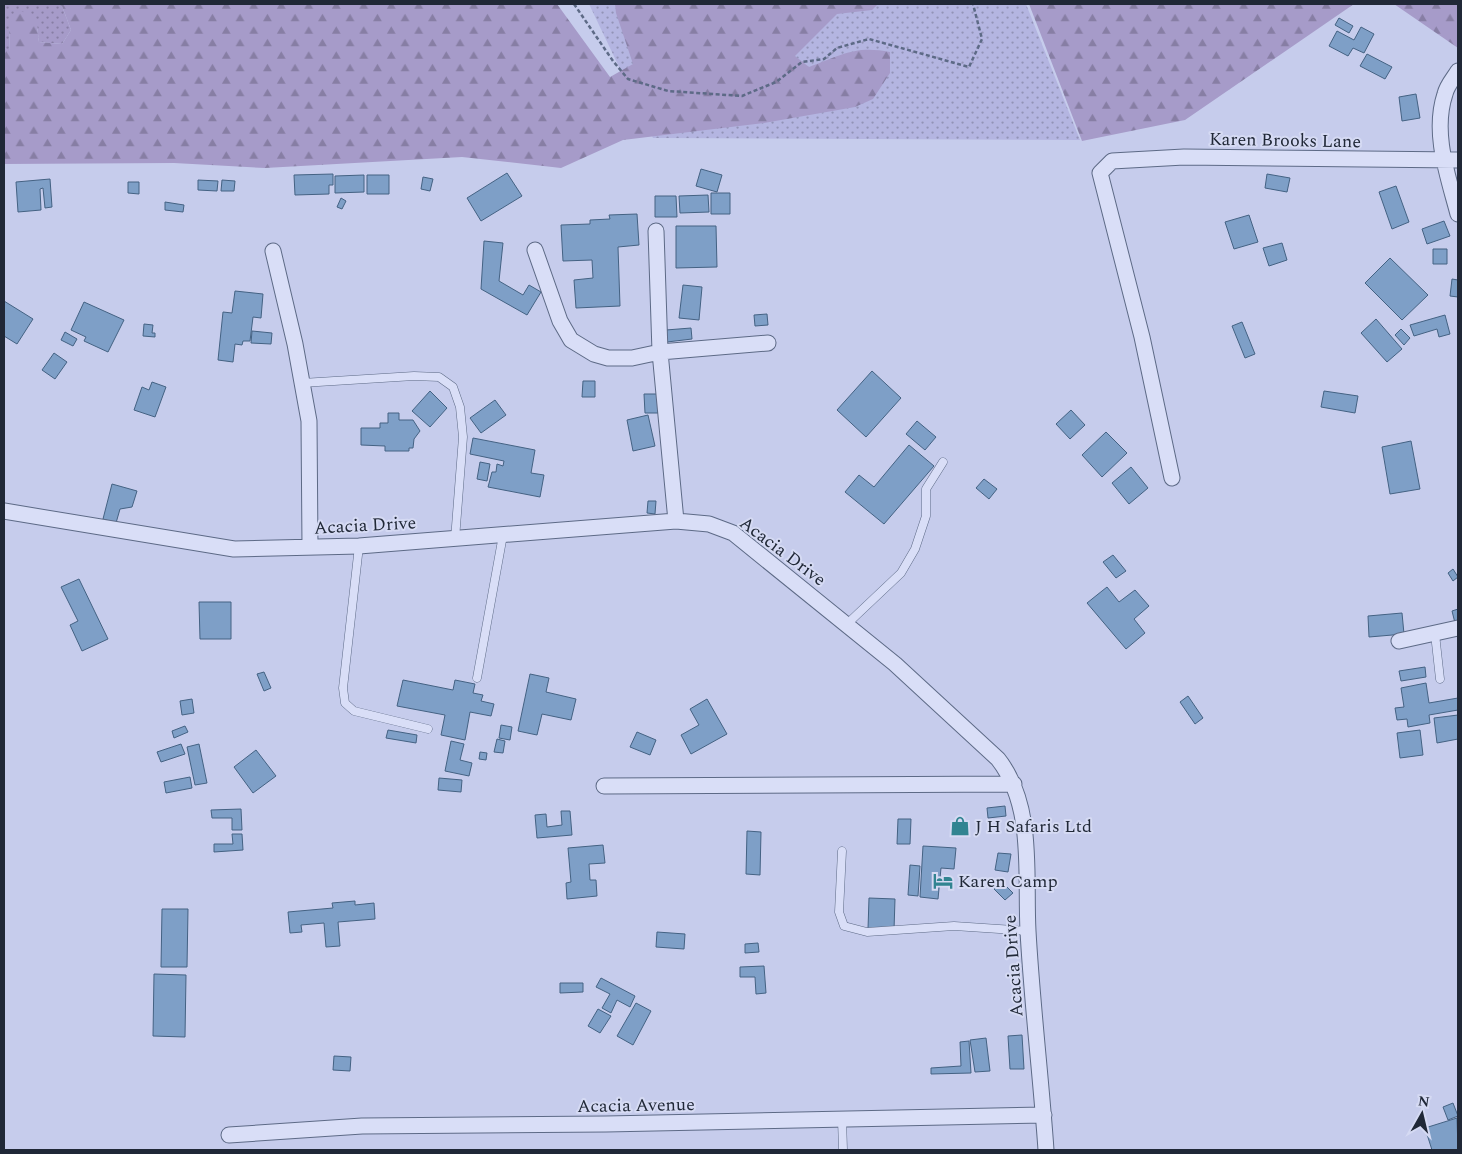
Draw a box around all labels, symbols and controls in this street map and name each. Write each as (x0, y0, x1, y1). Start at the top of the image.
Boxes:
street label: Karen Brooks Lane (1209, 126, 1361, 155)
street label: Acacia Drive (313, 509, 417, 542)
street label: Acacia Drive (734, 510, 832, 593)
place label: J H Safaris Ltd (975, 813, 1092, 840)
shop icon: J H Safaris Ltd (949, 815, 971, 837)
place label: Karen Camp (958, 868, 1058, 895)
hotel icon: Karen Camp (932, 870, 954, 892)
street label: Acacia Drive (996, 914, 1031, 1018)
north arrow (1397, 1089, 1447, 1139)
text: N (1417, 1090, 1431, 1113)
street label: Acacia Avenue (577, 1091, 695, 1120)

